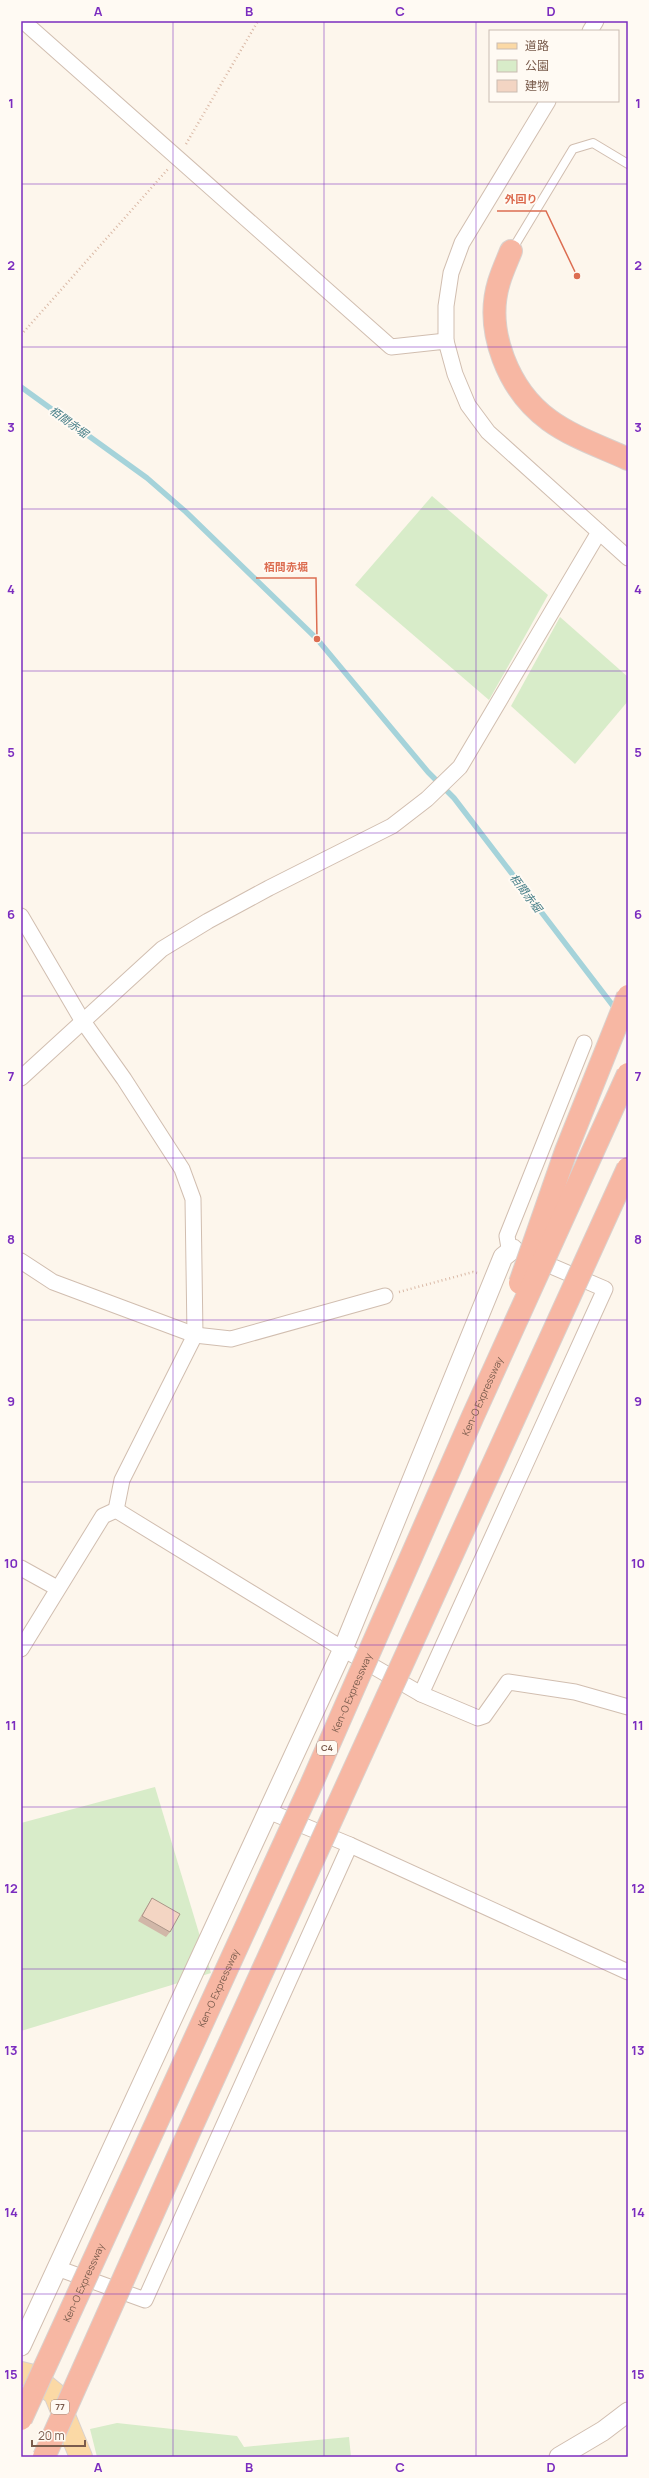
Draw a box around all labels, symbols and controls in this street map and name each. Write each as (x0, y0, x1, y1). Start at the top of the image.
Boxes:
text: A (94, 2, 103, 20)
text: B (245, 2, 253, 20)
text: C (395, 2, 405, 20)
text: D (546, 2, 556, 20)
legend (489, 30, 619, 102)
text: 道路 (525, 37, 549, 54)
text: 公園 (525, 57, 549, 74)
text: 建物 (525, 77, 549, 94)
text: 1 (8, 94, 14, 112)
text: 1 (635, 94, 641, 112)
callout: 外回り (497, 188, 546, 211)
text: 外回り (505, 191, 538, 206)
text: 2 (7, 256, 15, 274)
text: 2 (634, 256, 642, 274)
water label: 栢間赤堀 (47, 403, 93, 442)
text: 3 (7, 418, 15, 436)
text: 3 (634, 418, 642, 436)
callout: 栢間赤堀 (256, 555, 316, 578)
text: 栢間赤堀 (264, 559, 308, 574)
text: 4 (7, 580, 15, 598)
text: 4 (634, 580, 642, 598)
text: 5 (7, 743, 15, 761)
text: 5 (634, 743, 642, 761)
water label: 栢間赤堀 (507, 871, 547, 916)
text: 6 (7, 905, 15, 923)
text: 6 (634, 905, 642, 923)
text: 7 (8, 1067, 15, 1085)
text: 7 (635, 1067, 642, 1085)
text: 8 (7, 1230, 15, 1248)
text: 8 (634, 1230, 642, 1248)
street label: Ken-O Expressway (458, 1354, 506, 1438)
text: 9 (7, 1392, 15, 1410)
text: 9 (634, 1392, 642, 1410)
text: 10 (4, 1554, 18, 1572)
text: 10 (631, 1554, 645, 1572)
street label: Ken-O Expressway (328, 1650, 375, 1735)
text: 11 (5, 1716, 17, 1734)
text: 11 (632, 1716, 644, 1734)
road number: C4 (317, 1741, 337, 1755)
text: 12 (4, 1879, 18, 1897)
text: 12 (631, 1879, 645, 1897)
street label: Ken-O Expressway (194, 1946, 243, 2030)
text: 13 (4, 2041, 18, 2059)
text: 13 (631, 2041, 645, 2059)
text: 14 (4, 2203, 18, 2221)
text: 14 (631, 2203, 645, 2221)
street label: Ken-O Expressway (59, 2240, 108, 2324)
text: 15 (4, 2365, 18, 2383)
text: 15 (631, 2365, 645, 2383)
road number: 77 (51, 2400, 69, 2414)
scale bar (32, 2422, 85, 2448)
text: 20 m (38, 2427, 65, 2444)
text: A (94, 2458, 103, 2476)
text: B (245, 2458, 253, 2476)
text: C (395, 2458, 405, 2476)
text: D (546, 2458, 556, 2476)

